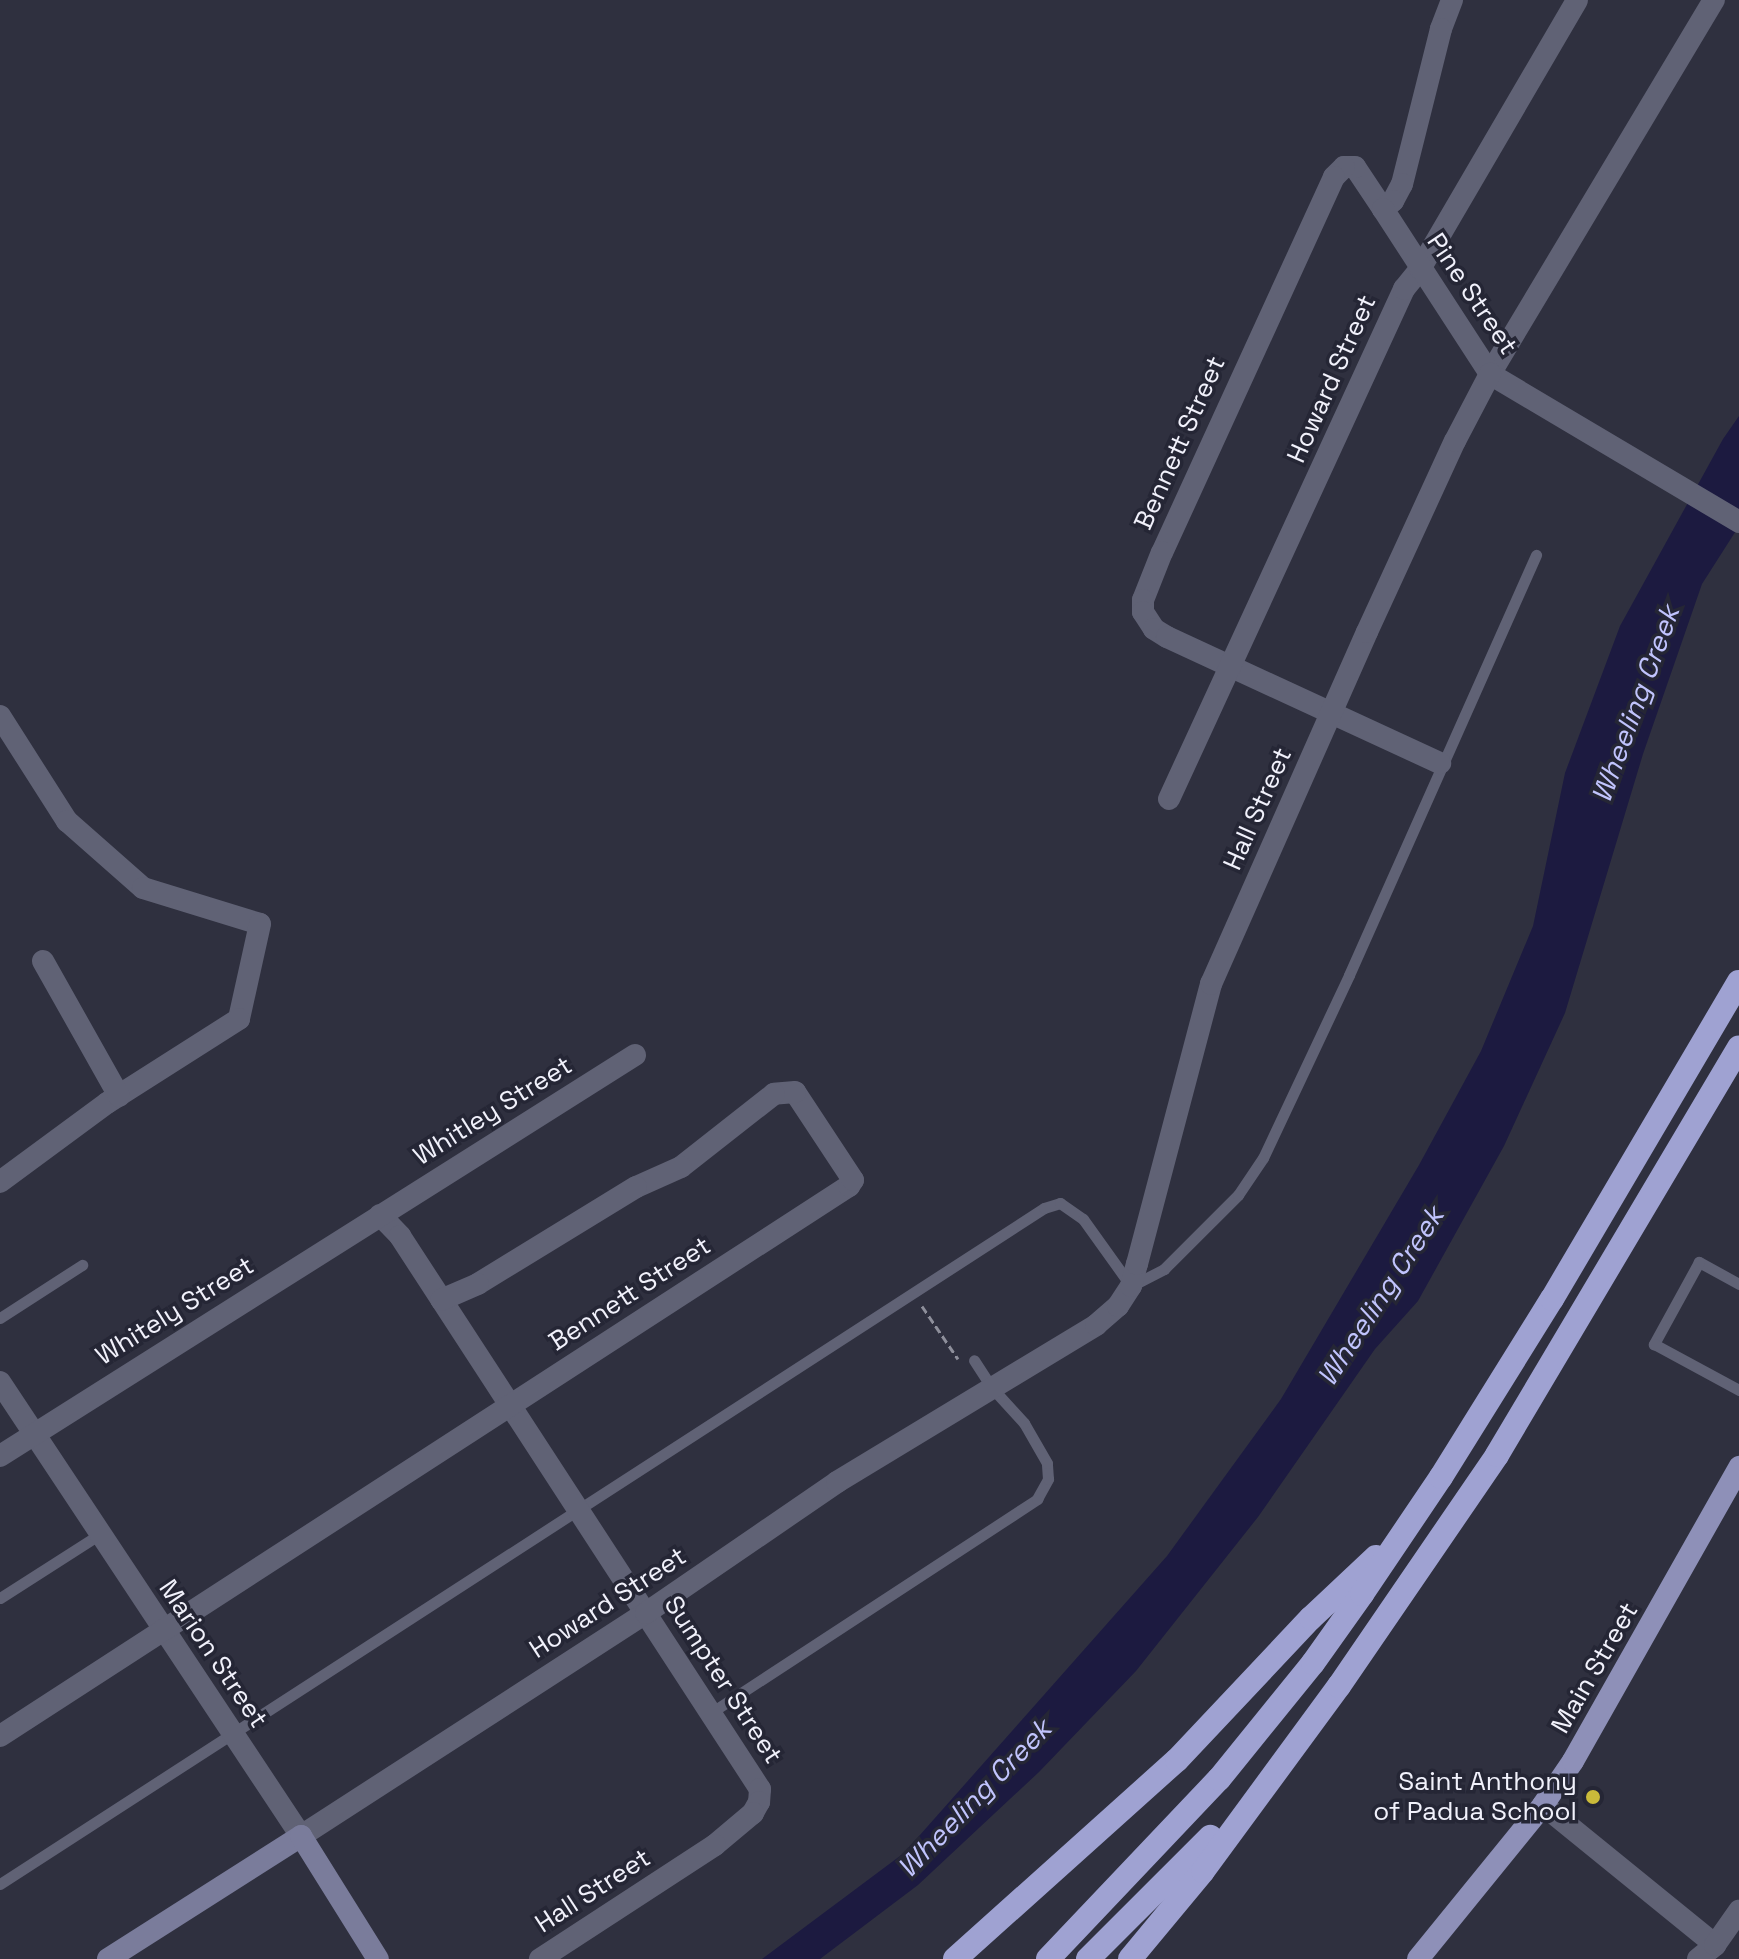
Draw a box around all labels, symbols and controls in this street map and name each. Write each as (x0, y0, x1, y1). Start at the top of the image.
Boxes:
street label: Pine Street (1420, 227, 1524, 361)
street label: Howard Street (1281, 290, 1383, 468)
street label: Bennett Street (1128, 352, 1232, 534)
water label: Wheeling Creek (1584, 601, 1686, 807)
street label: Hall Street (1217, 743, 1299, 875)
street label: Whitley Street (408, 1050, 578, 1172)
water label: Wheeling Creek (1310, 1200, 1450, 1392)
street label: Bennett Street (543, 1230, 717, 1358)
street label: Whitely Street (90, 1250, 260, 1372)
street label: Howard Street (524, 1541, 692, 1665)
street label: Marion Street (152, 1574, 274, 1734)
street label: Sumpter Street (657, 1590, 789, 1770)
street label: Main Street (1545, 1597, 1645, 1739)
water label: Wheeling Creek (890, 1712, 1058, 1884)
place label: Saint Anthony of Padua School (1373, 1766, 1577, 1828)
marker: Saint Anthony of Padua School (1584, 1788, 1602, 1806)
street label: Hall Street (530, 1842, 656, 1940)

